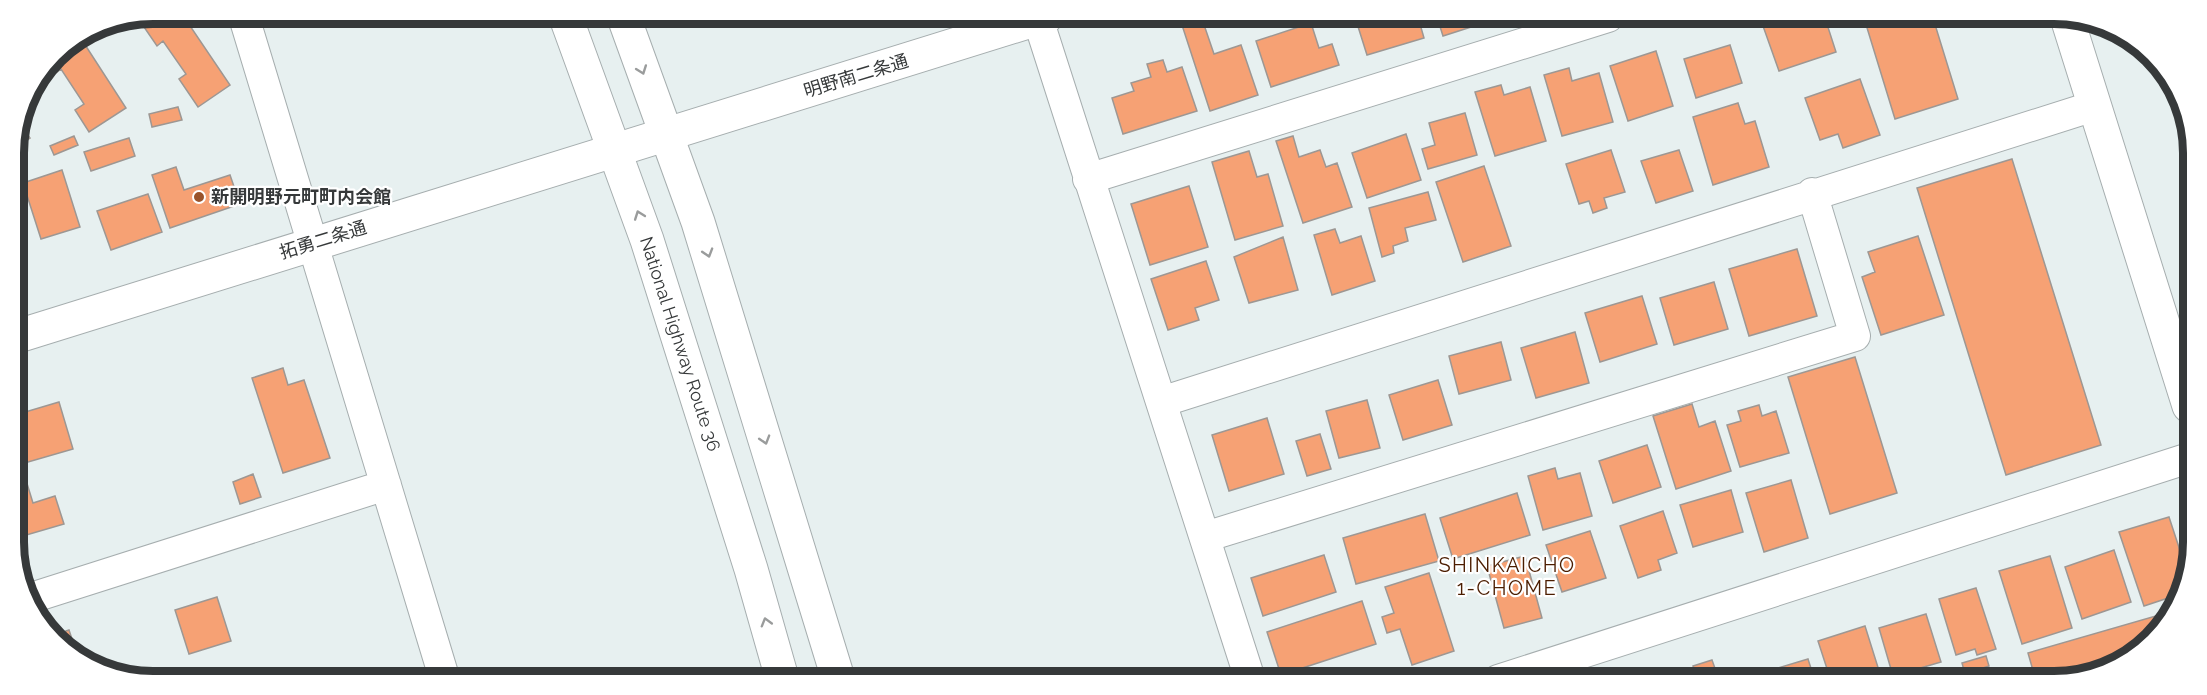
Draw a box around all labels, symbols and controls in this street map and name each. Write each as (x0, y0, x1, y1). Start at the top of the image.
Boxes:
street label: 明野南二条通 (801, 50, 911, 101)
one-way arrow (635, 64, 647, 75)
place label: 新開明野元町町内会館 (211, 186, 391, 207)
marker: 新開明野元町町内会館 (192, 190, 206, 204)
one-way arrow (633, 210, 646, 221)
street label: 拓勇二条通 (277, 216, 369, 263)
street label: National Highway Route 36 (636, 234, 725, 454)
one-way arrow (701, 248, 713, 258)
one-way arrow (758, 434, 770, 445)
district label: SHINKAICHO 1-CHOME (1438, 553, 1576, 600)
one-way arrow (761, 617, 773, 628)

